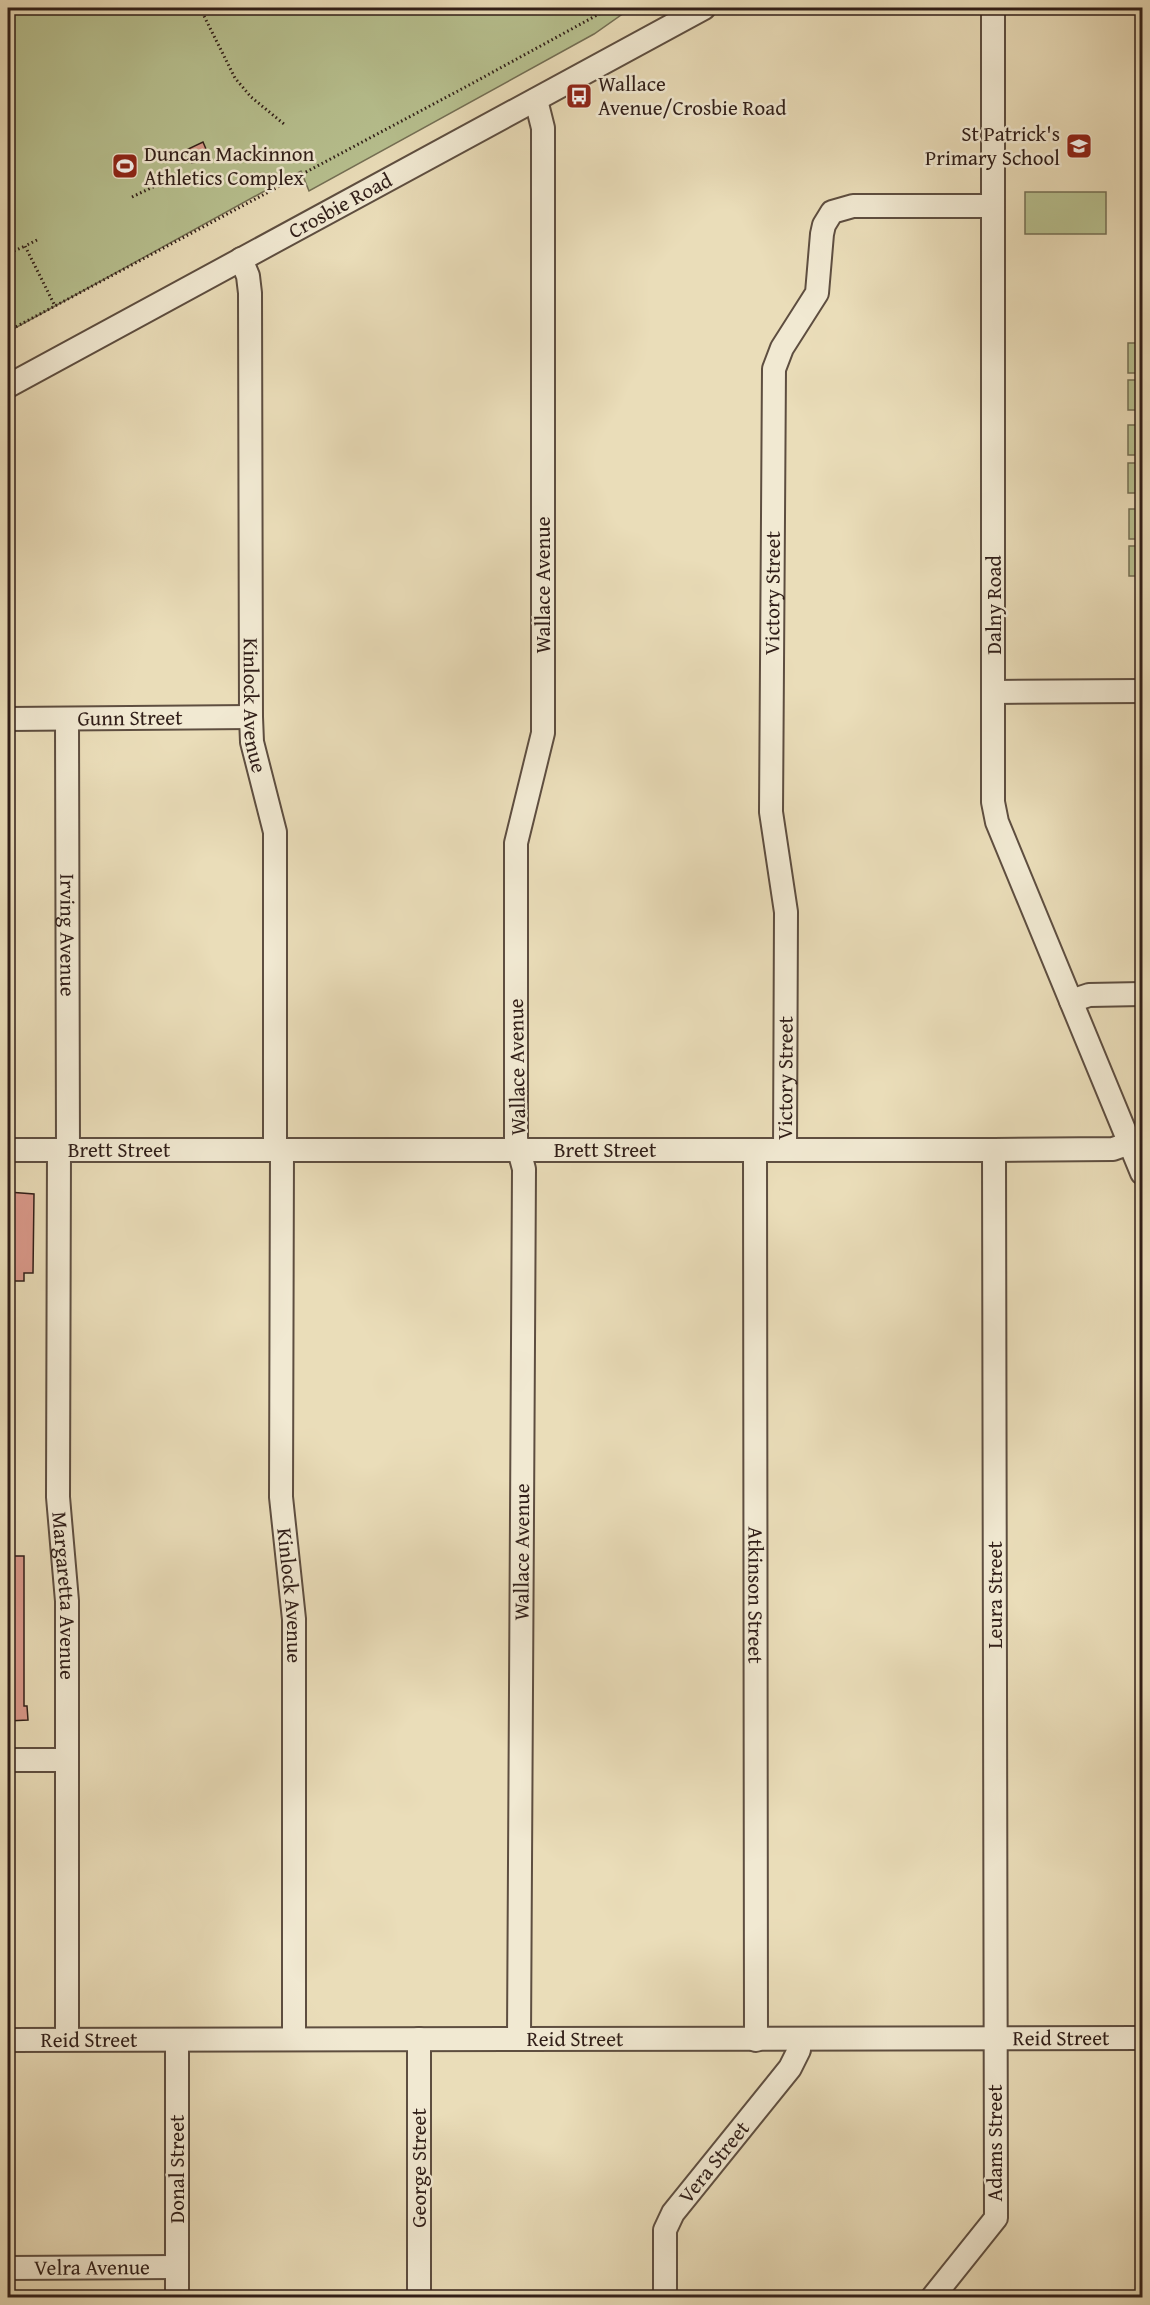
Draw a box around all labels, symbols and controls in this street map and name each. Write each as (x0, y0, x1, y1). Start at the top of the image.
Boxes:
place label: Wallace Avenue/Crosbie Road (598, 68, 787, 123)
bus stop icon: Wallace Avenue/Crosbie Road (564, 81, 594, 111)
place label: St Patrick's Primary School (925, 118, 1060, 173)
school or university icon: St Patrick's Primary School (1064, 131, 1094, 161)
place label: Duncan Mackinnon Athletics Complex (144, 138, 315, 193)
sports icon: Duncan Mackinnon Athletics Complex (110, 151, 140, 181)
street label: Crosbie Road (282, 164, 398, 246)
street label: Wallace Avenue (527, 516, 558, 654)
street label: Victory Street (756, 530, 788, 655)
street label: Dalny Road (978, 555, 1009, 655)
street label: Kinlock Avenue (236, 638, 275, 776)
street label: Gunn Street (77, 702, 183, 733)
street label: Irving Avenue (52, 873, 84, 997)
street label: Wallace Avenue (500, 998, 533, 1136)
street label: Victory Street (769, 1015, 801, 1140)
street label: Brett Street (68, 1134, 171, 1165)
street label: Brett Street (554, 1134, 657, 1165)
street label: Wallace Avenue (505, 1483, 537, 1621)
street label: Margaretta Avenue (44, 1510, 83, 1680)
street label: Kinlock Avenue (269, 1526, 310, 1663)
street label: Atkinson Street (740, 1526, 772, 1664)
street label: Leura Street (979, 1541, 1010, 1649)
street label: Reid Street (1013, 2022, 1110, 2053)
street label: Reid Street (527, 2023, 624, 2054)
street label: Reid Street (41, 2024, 138, 2055)
street label: Adams Street (979, 2084, 1010, 2202)
street label: George Street (403, 2108, 434, 2228)
street label: Vera Street (671, 2113, 757, 2210)
street label: Donal Street (161, 2114, 192, 2223)
street label: Velra Avenue (34, 2251, 150, 2283)

